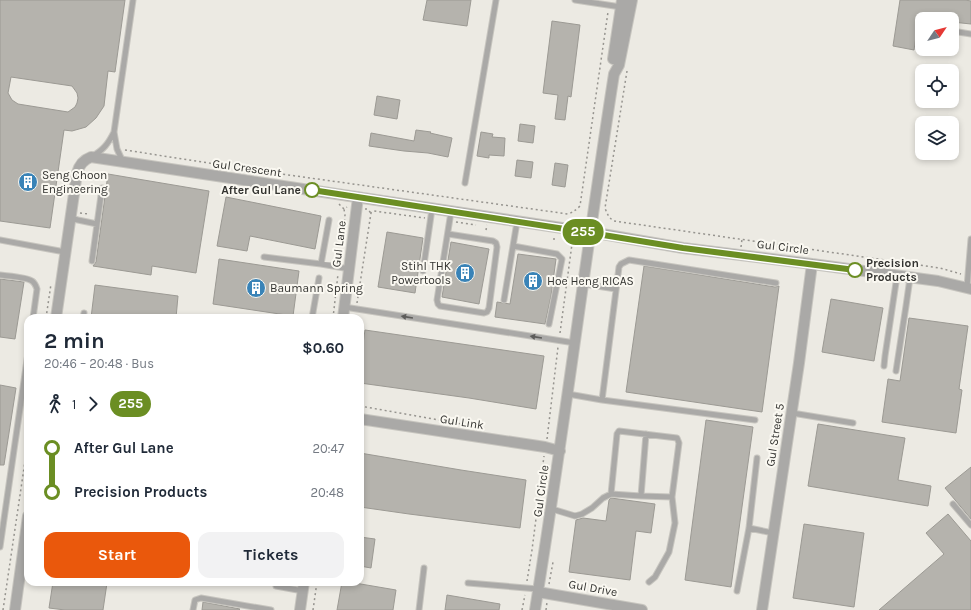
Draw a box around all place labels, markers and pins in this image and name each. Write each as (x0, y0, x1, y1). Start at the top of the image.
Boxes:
place label: Seng Choon Engineering (42, 168, 108, 196)
building icon: Seng Choon Engineering (17, 171, 39, 193)
marker: After Gul Lane (304, 182, 320, 198)
place label: After Gul Lane (221, 183, 301, 197)
place label: Precision Products (866, 256, 919, 284)
place label: Stihl THK Powertools (391, 259, 452, 287)
building icon: Stihl THK Powertools (454, 262, 476, 284)
marker: Precision Products (847, 262, 863, 278)
building icon: Hoe Heng RICAS (522, 270, 544, 292)
place label: Hoe Heng RICAS (547, 274, 634, 288)
building icon: Baumann Spring (245, 277, 267, 299)
place label: Baumann Spring (270, 281, 363, 295)

